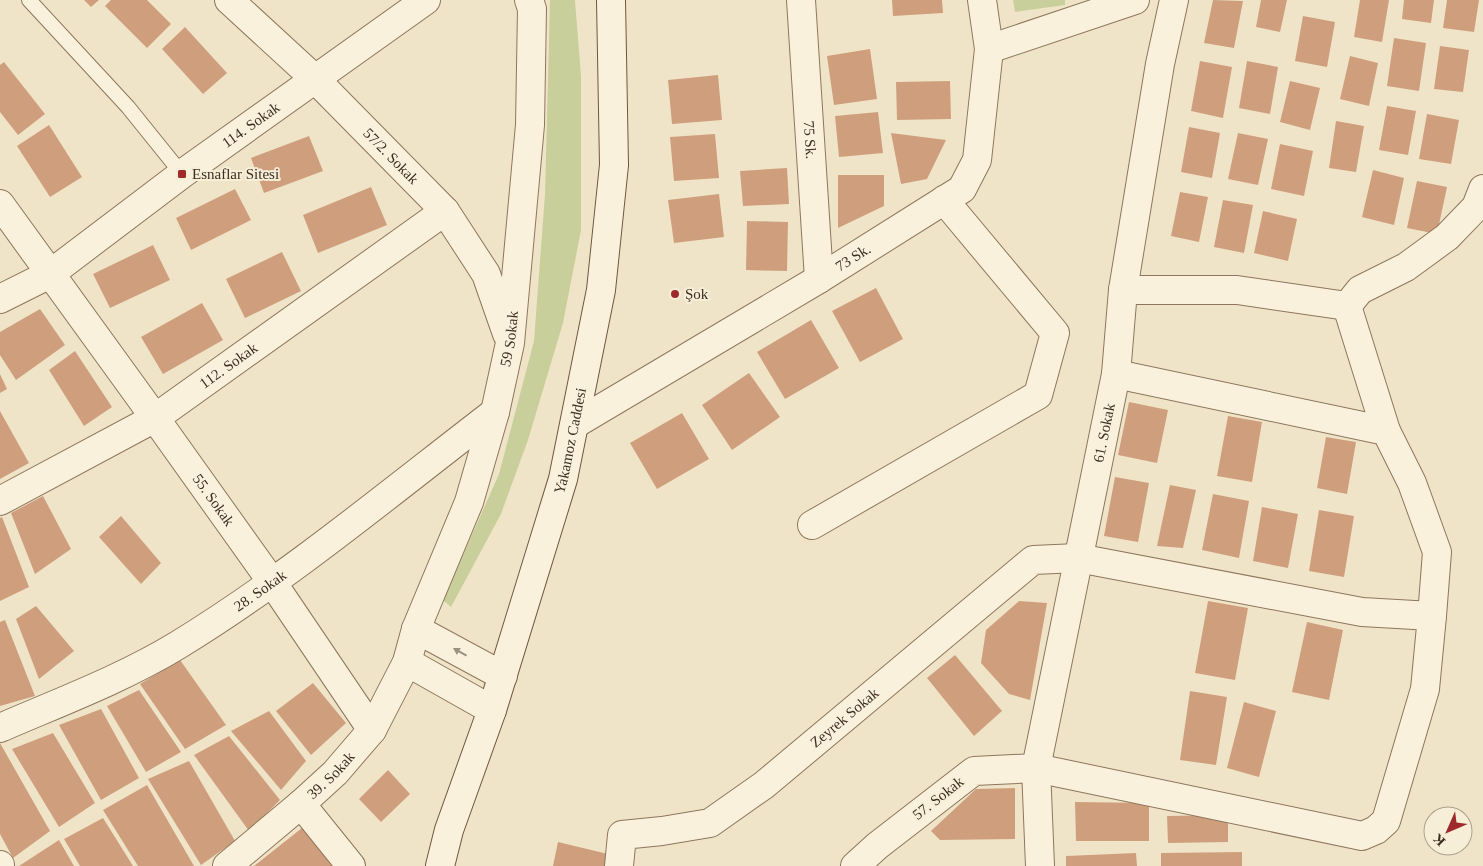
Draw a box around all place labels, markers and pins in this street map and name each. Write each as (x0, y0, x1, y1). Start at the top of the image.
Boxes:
place label: Esnaflar Sitesi (192, 166, 279, 182)
marker: Esnaflar Sitesi (176, 168, 188, 180)
place label: Şok (685, 286, 709, 302)
marker: Şok (669, 288, 681, 300)

